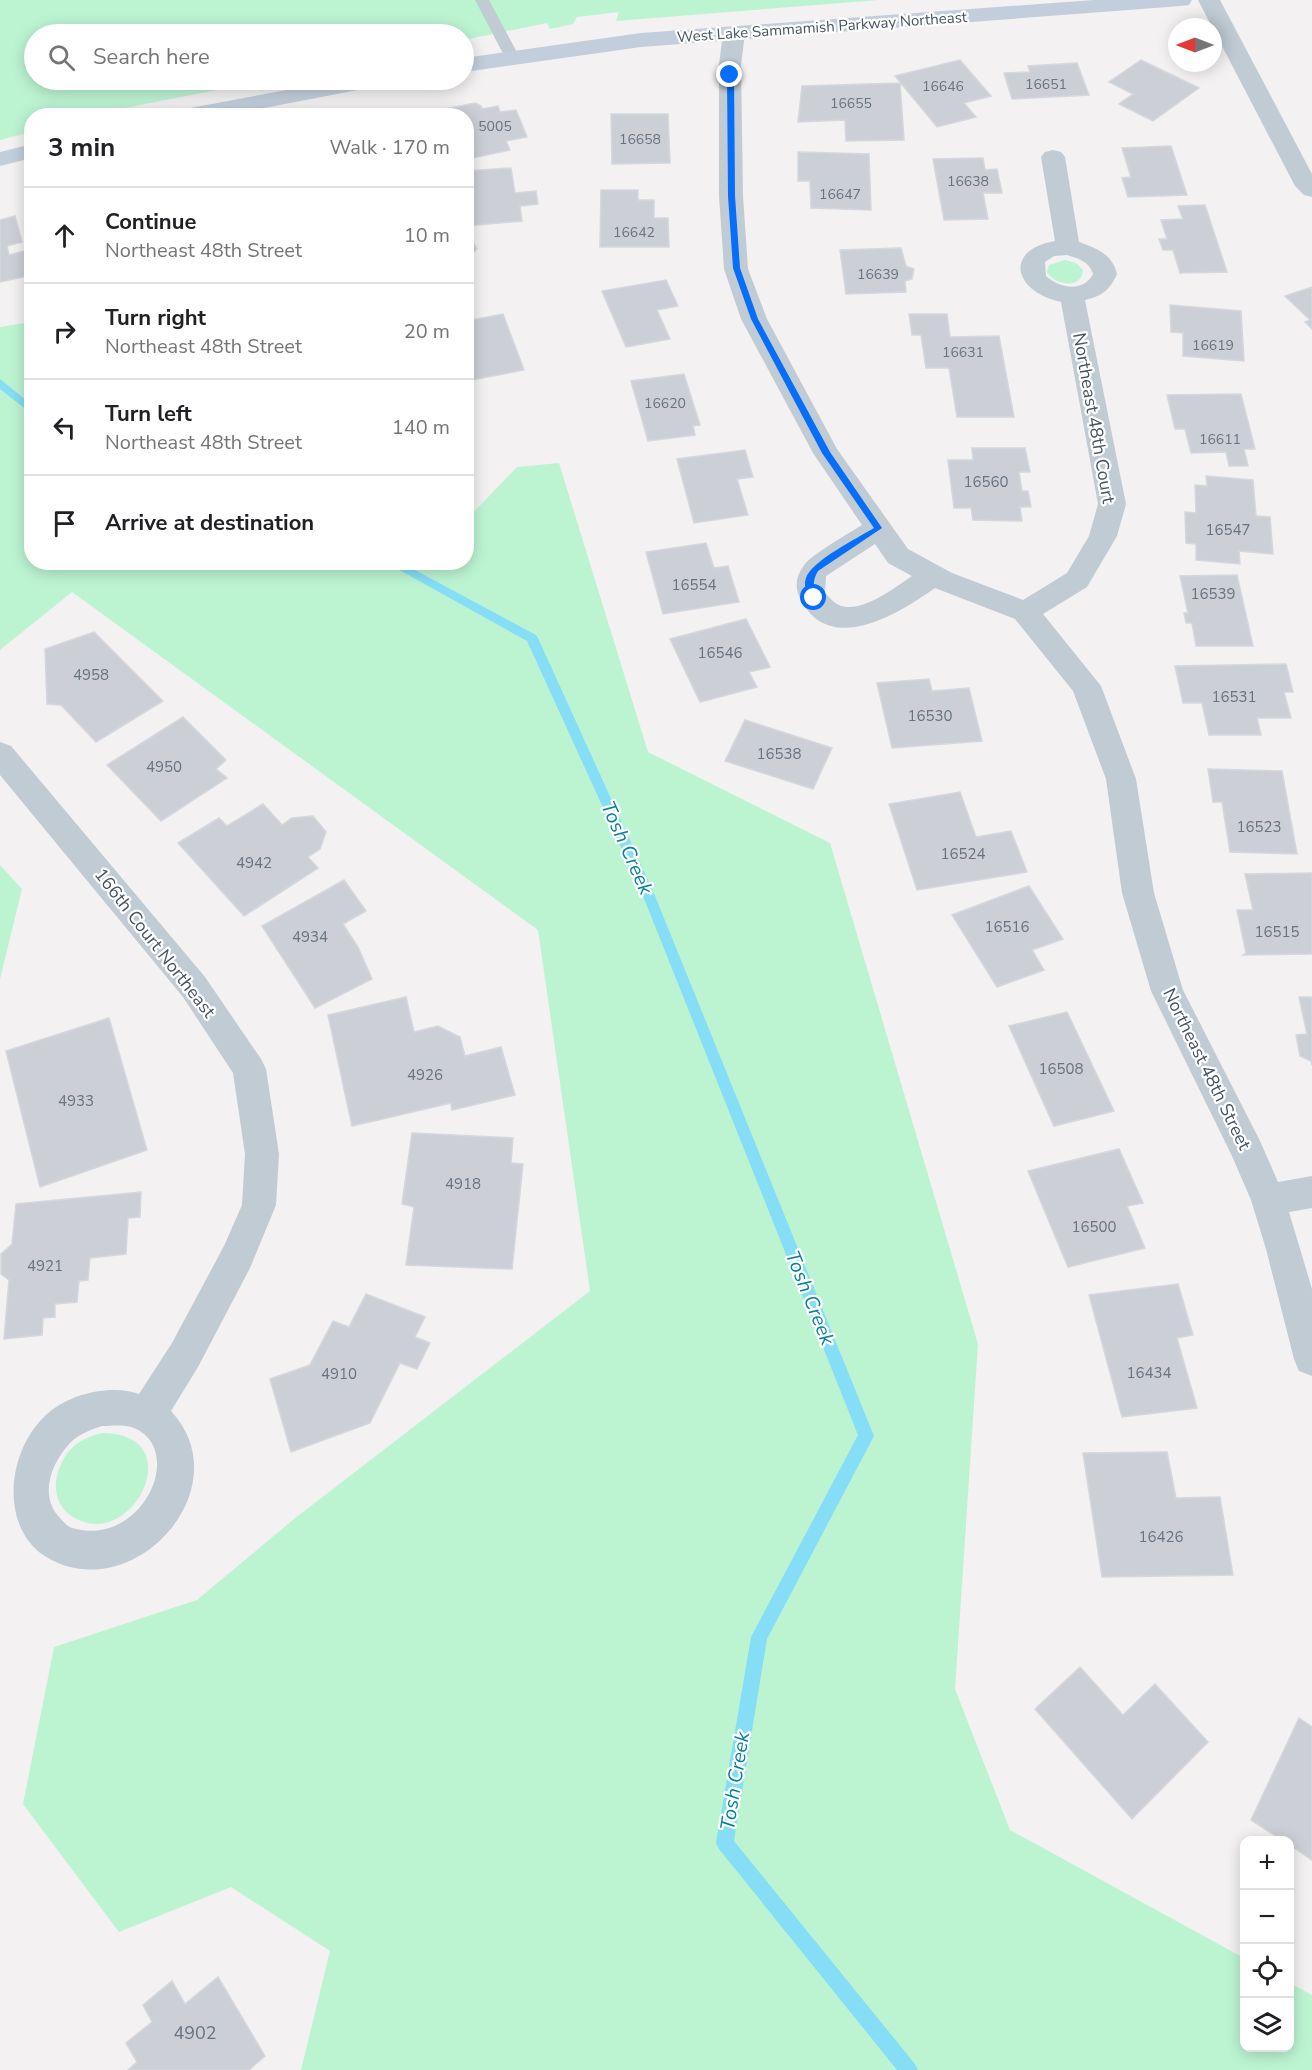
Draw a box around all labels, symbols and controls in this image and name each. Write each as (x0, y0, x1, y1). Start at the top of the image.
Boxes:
street label: West Lake Sammamish Parkway Northeast (676, 7, 968, 47)
north arrow (1168, 18, 1222, 72)
search box (24, 24, 474, 90)
icon: search (45, 41, 78, 74)
text: Search here (93, 42, 210, 72)
route end (716, 61, 742, 87)
house number: 16651 (1025, 75, 1067, 94)
house number: 16646 (922, 77, 964, 96)
house number: 16655 (830, 94, 872, 113)
house number: 5005 (478, 117, 512, 136)
text: 3 min (48, 130, 115, 165)
house number: 16658 (619, 130, 661, 149)
text: Walk · 170 m (330, 134, 450, 161)
house number: 16638 (947, 172, 989, 191)
house number: 16647 (819, 185, 861, 204)
text: Continue (105, 207, 196, 237)
icon: ahead (48, 219, 81, 252)
text: 10 m (404, 222, 450, 249)
house number: 16642 (613, 223, 655, 242)
text: Northeast 48th Street (105, 237, 302, 264)
house number: 16639 (857, 265, 899, 284)
text: Turn right (105, 303, 206, 333)
icon: right (48, 315, 81, 348)
text: 20 m (404, 318, 450, 345)
street label: Northeast 48th Court (1067, 331, 1121, 506)
text: Northeast 48th Street (105, 333, 302, 360)
house number: 16619 (1192, 336, 1234, 355)
house number: 16631 (942, 343, 984, 362)
house number: 16620 (644, 394, 686, 413)
text: Turn left (105, 399, 192, 429)
icon: left (48, 411, 81, 444)
text: 140 m (392, 414, 450, 441)
text: Northeast 48th Street (105, 429, 302, 456)
house number: 16611 (1199, 430, 1241, 449)
house number: 16560 (963, 472, 1009, 492)
icon: arrive (48, 507, 81, 540)
text: Arrive at destination (105, 508, 314, 538)
house number: 16547 (1205, 520, 1251, 540)
house number: 16554 (671, 575, 717, 595)
route start (800, 584, 826, 610)
house number: 16539 (1190, 584, 1236, 604)
house number: 16546 (697, 643, 743, 663)
house number: 4958 (73, 665, 109, 685)
house number: 16531 (1211, 687, 1257, 707)
house number: 16530 (907, 706, 953, 726)
house number: 16538 (756, 744, 802, 764)
house number: 4950 (146, 757, 182, 777)
water label: Tosh Creek (594, 797, 660, 900)
house number: 16523 (1236, 817, 1282, 837)
house number: 16524 (940, 844, 986, 864)
house number: 4942 (236, 853, 272, 873)
street label: 166th Court Northeast (89, 863, 221, 1023)
house number: 16516 (984, 917, 1030, 937)
house number: 16515 (1254, 922, 1300, 942)
house number: 4934 (292, 927, 328, 947)
street label: Northeast 48th Street (1157, 984, 1257, 1155)
house number: 16508 (1038, 1059, 1084, 1079)
house number: 4926 (407, 1065, 443, 1085)
house number: 4933 (58, 1091, 94, 1111)
house number: 4918 (445, 1174, 481, 1194)
house number: 16500 (1071, 1217, 1117, 1237)
water label: Tosh Creek (779, 1247, 842, 1350)
house number: 4921 (27, 1256, 63, 1276)
house number: 16434 (1126, 1363, 1172, 1383)
house number: 4910 (321, 1364, 357, 1384)
house number: 16426 (1138, 1527, 1184, 1547)
water label: Tosh Creek (714, 1729, 756, 1832)
map controls (1240, 1836, 1294, 2052)
button: + (1240, 1836, 1294, 1890)
button: − (1240, 1890, 1294, 1944)
button: locate (1240, 1944, 1294, 1998)
button: layers (1240, 1998, 1294, 2052)
house number: 4902 (173, 2021, 217, 2045)

